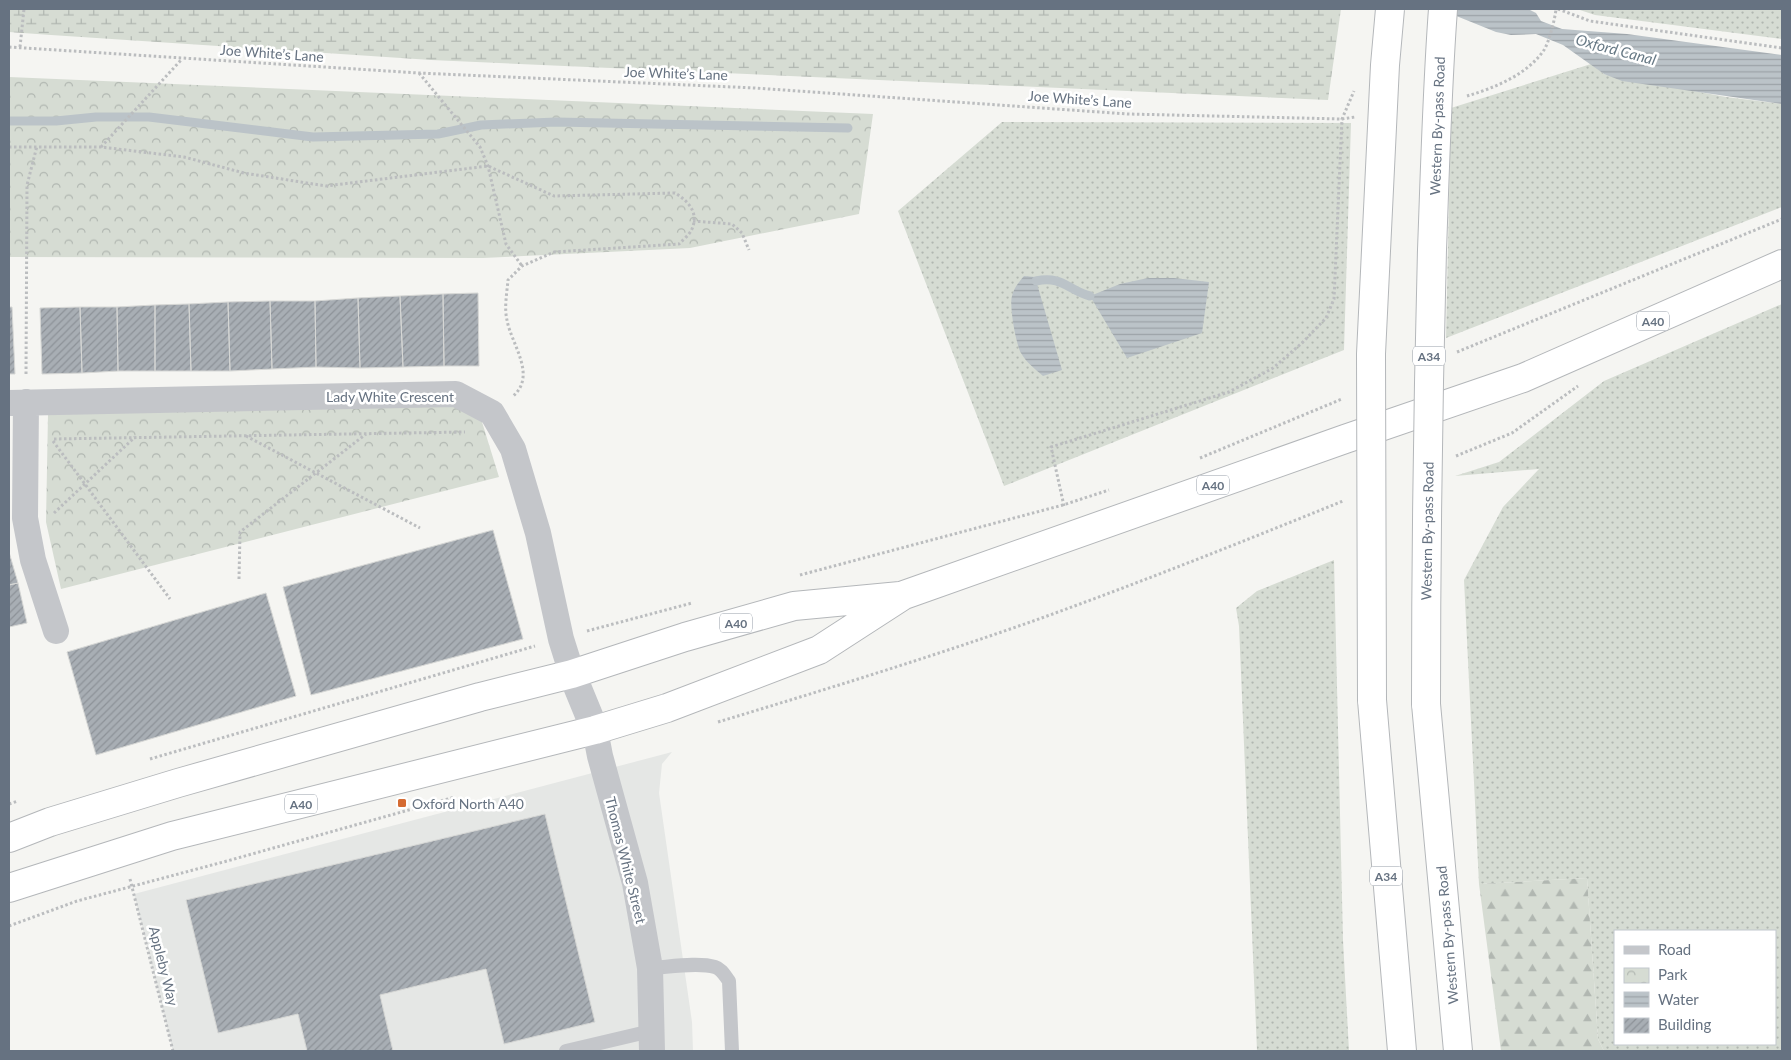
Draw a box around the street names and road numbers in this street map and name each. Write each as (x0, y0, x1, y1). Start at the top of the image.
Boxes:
street label: Joe White’s Lane (220, 41, 324, 65)
street label: Western By-pass Road (1426, 56, 1448, 196)
street label: Joe White’s Lane (624, 63, 728, 83)
street label: Joe White’s Lane (1028, 87, 1132, 111)
road number: A40 (1637, 312, 1669, 331)
road number: A34 (1413, 346, 1445, 366)
street label: Lady White Crescent (326, 388, 454, 405)
street label: Western By-pass Road (1417, 461, 1437, 601)
road number: A40 (1197, 476, 1229, 494)
road number: A40 (720, 614, 752, 632)
road number: A40 (285, 794, 317, 814)
street label: Thomas White Street (602, 795, 650, 925)
street label: Western By-pass Road (1432, 865, 1462, 1005)
road number: A34 (1370, 866, 1402, 886)
street label: Appleby Way (146, 924, 182, 1008)

